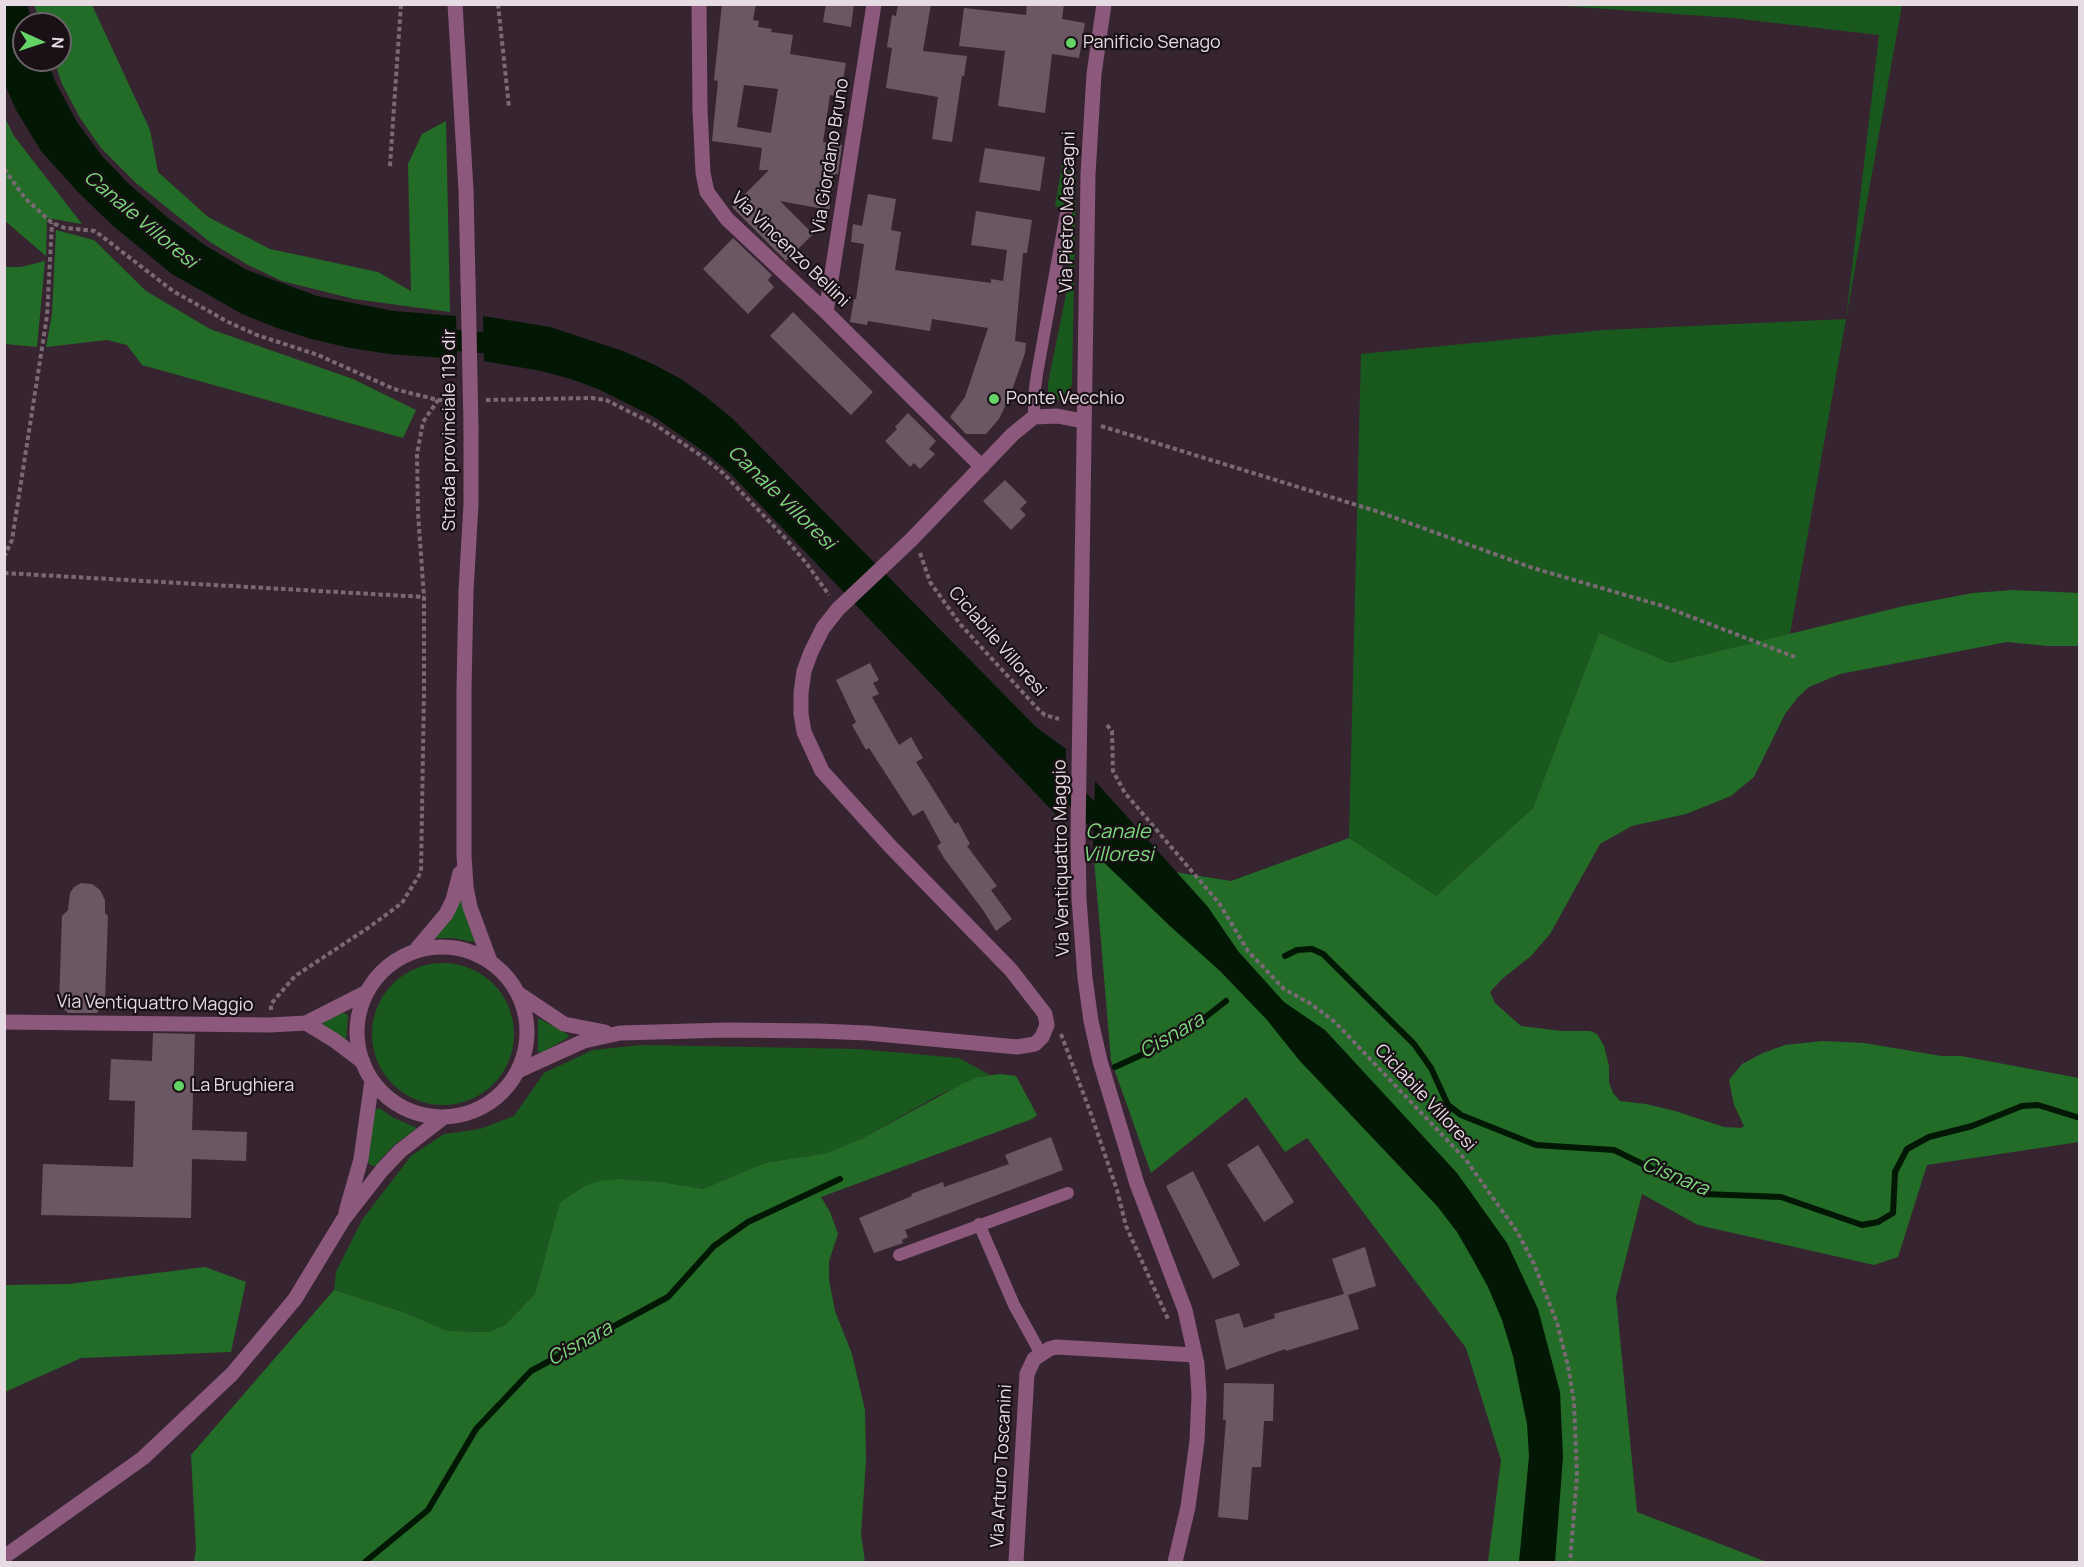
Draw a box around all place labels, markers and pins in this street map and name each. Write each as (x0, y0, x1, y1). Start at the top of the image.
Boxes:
place label: Panificio Senago (1083, 32, 1221, 54)
marker: Panificio Senago (1064, 36, 1078, 50)
place label: Ponte Vecchio (1006, 388, 1125, 410)
marker: Ponte Vecchio (987, 392, 1001, 406)
place label: La Brughiera (191, 1075, 294, 1097)
marker: La Brughiera (172, 1079, 186, 1093)

